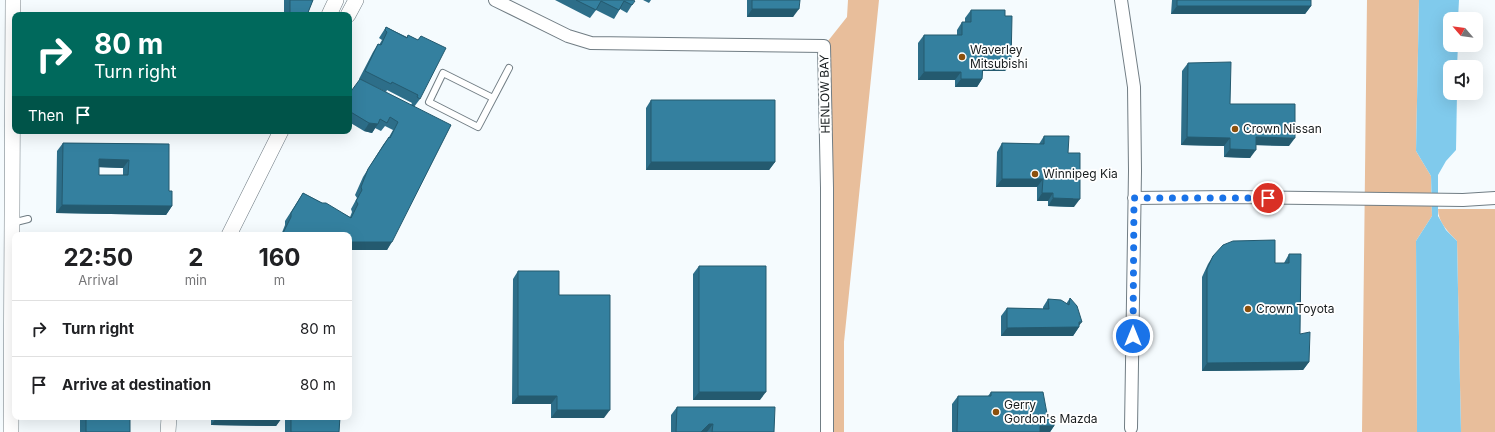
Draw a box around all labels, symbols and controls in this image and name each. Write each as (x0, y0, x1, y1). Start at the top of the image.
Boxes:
north arrow (1443, 12, 1483, 52)
map controls (1443, 12, 1483, 100)
text: 80 m (94, 27, 163, 61)
icon: right (28, 28, 80, 80)
place label: Waverley Mitsubishi (970, 42, 1028, 71)
marker: Waverley Mitsubishi (957, 52, 967, 62)
street label: HENLOW BAY (816, 54, 833, 134)
button: sound (1443, 60, 1483, 100)
text: Turn right (94, 61, 177, 82)
icon: arrive (72, 104, 94, 126)
text: Then (28, 106, 64, 125)
place label: Crown Nissan (1243, 121, 1322, 136)
marker: Crown Nissan (1230, 124, 1240, 134)
place label: Winnipeg Kia (1043, 166, 1118, 181)
marker: Winnipeg Kia (1030, 169, 1040, 179)
pin (1251, 181, 1285, 215)
icon: arrive (1257, 187, 1279, 209)
text: 22:50 (63, 243, 133, 272)
text: 2 (188, 243, 203, 272)
text: 160 (258, 243, 301, 272)
text: Arrival (78, 272, 118, 288)
text: min (185, 272, 207, 288)
text: m (274, 272, 285, 288)
place label: Crown Toyota (1256, 301, 1335, 316)
marker: Crown Toyota (1243, 304, 1253, 314)
position arrow (1112, 315, 1154, 357)
icon: right (28, 318, 50, 340)
text: Turn right (62, 319, 134, 338)
text: 80 m (300, 319, 336, 338)
icon: arrive (28, 374, 50, 396)
text: Arrive at destination (62, 375, 211, 394)
text: 80 m (300, 375, 336, 394)
place label: Gerry Gordon's Mazda (1004, 397, 1098, 426)
marker: Gerry Gordon's Mazda (991, 407, 1001, 417)

